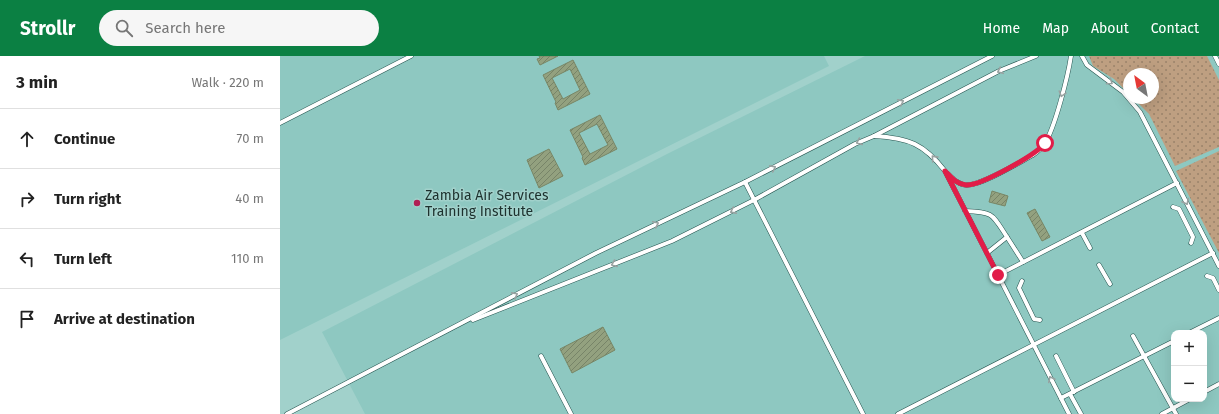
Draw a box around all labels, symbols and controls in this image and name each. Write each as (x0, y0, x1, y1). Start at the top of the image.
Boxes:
search box (99, 10, 379, 46)
text: Strollr (20, 17, 75, 40)
icon: search (113, 17, 135, 39)
text: Search here (145, 19, 225, 37)
text: Home (983, 20, 1020, 37)
text: Map (1042, 20, 1069, 37)
text: About (1091, 20, 1129, 37)
text: Contact (1151, 20, 1199, 37)
one-way arrow (997, 66, 1004, 74)
north arrow (1123, 68, 1159, 104)
text: 3 min (16, 72, 58, 93)
text: Walk · 220 m (192, 75, 264, 90)
one-way arrow (1106, 77, 1113, 85)
one-way arrow (1058, 90, 1067, 97)
one-way arrow (897, 99, 905, 107)
icon: ahead (16, 128, 38, 150)
text: Continue (54, 130, 115, 148)
text: 70 m (237, 131, 264, 146)
route start (1036, 134, 1054, 152)
one-way arrow (856, 137, 864, 145)
one-way arrow (932, 156, 939, 163)
one-way arrow (769, 165, 776, 173)
place label: Zambia Air Services Training Institute (425, 187, 549, 220)
icon: right (16, 188, 38, 210)
text: Turn right (54, 190, 121, 208)
text: 40 m (235, 191, 264, 206)
marker: Zambia Air Services Training Institute (412, 198, 422, 208)
one-way arrow (1182, 198, 1189, 205)
one-way arrow (729, 206, 737, 214)
one-way arrow (652, 221, 660, 229)
icon: left (16, 248, 38, 270)
text: Turn left (54, 250, 112, 268)
text: 110 m (231, 251, 264, 266)
one-way arrow (611, 260, 618, 268)
route end (989, 266, 1007, 284)
one-way arrow (511, 293, 518, 300)
icon: arrive (16, 308, 38, 330)
text: Arrive at destination (54, 310, 195, 328)
map controls (1171, 330, 1207, 402)
button: + (1171, 330, 1207, 366)
button: − (1171, 366, 1207, 402)
one-way arrow (1048, 376, 1056, 384)

